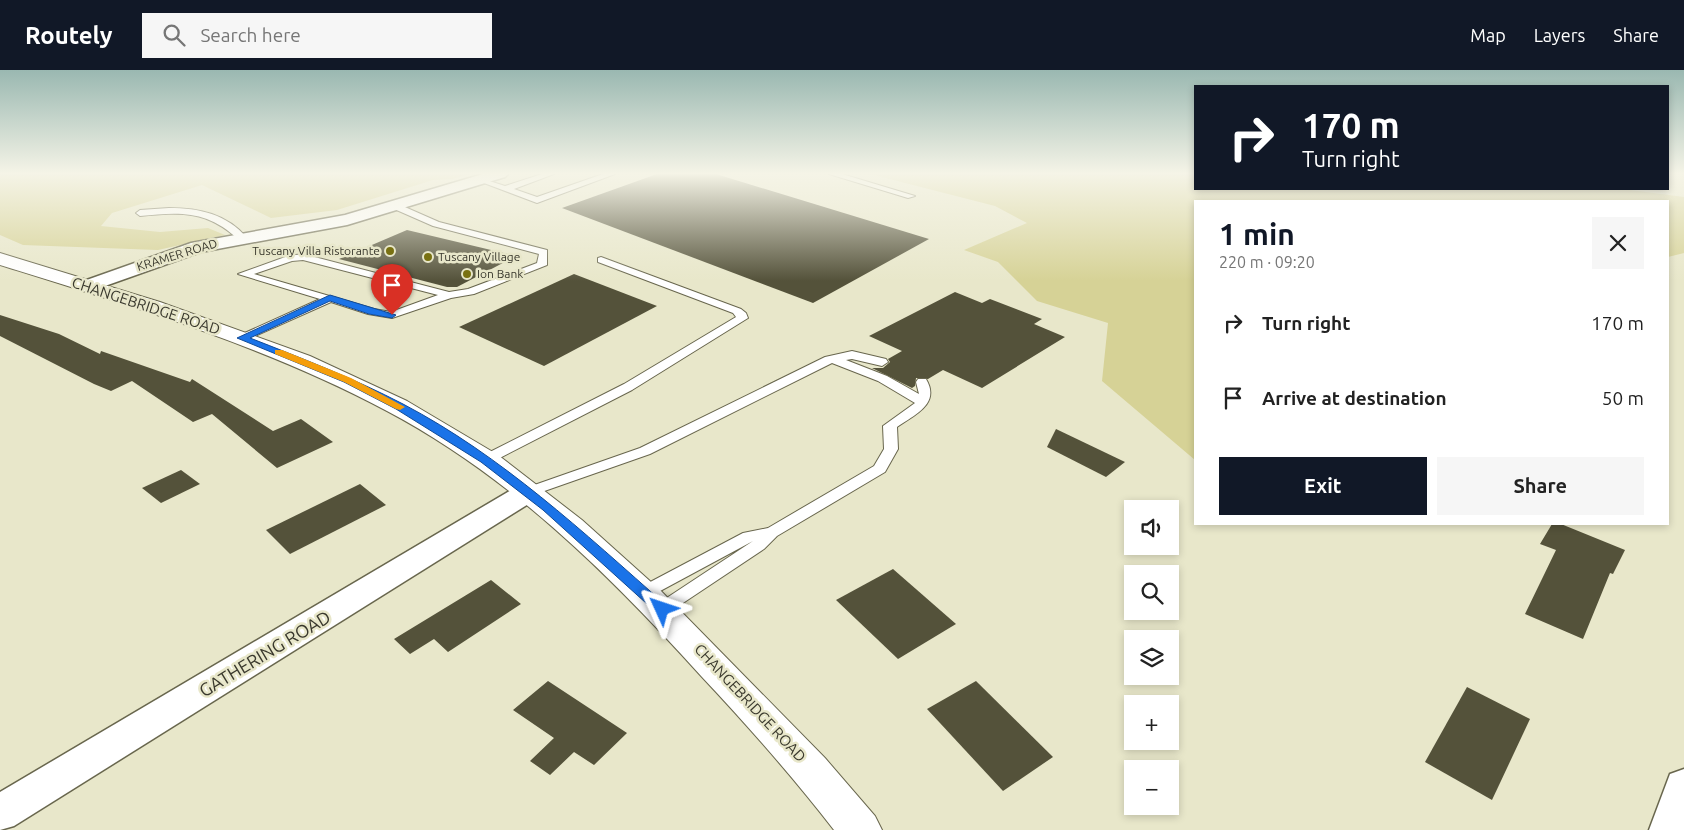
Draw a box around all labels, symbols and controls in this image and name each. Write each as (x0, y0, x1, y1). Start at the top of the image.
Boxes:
search box (142, 13, 492, 58)
icon: search (160, 21, 188, 49)
text: Routely (25, 22, 112, 49)
text: Search here (200, 24, 301, 46)
text: Map (1470, 25, 1506, 45)
text: Layers (1534, 25, 1585, 45)
text: Share (1613, 25, 1659, 45)
icon: right (1219, 105, 1284, 170)
text: 170 m (1302, 105, 1400, 145)
text: Turn right (1302, 146, 1400, 171)
text: 1 min (1219, 217, 1295, 251)
button: close (1592, 217, 1644, 269)
street label: KRAMER ROAD (135, 236, 219, 273)
place label: Tuscany Villa Ristorante (252, 244, 380, 257)
marker: Tuscany Villa Ristorante (384, 245, 396, 257)
place label: Tuscany Village (438, 250, 520, 263)
marker: Tuscany Village (422, 251, 434, 263)
text: 220 m · 09:20 (1219, 253, 1315, 271)
pin (371, 264, 413, 315)
place label: Ion Bank (477, 267, 523, 280)
marker: Ion Bank (461, 268, 473, 280)
icon: arrive (378, 271, 406, 299)
street label: CHANGEBRIDGE ROAD (70, 274, 222, 338)
icon: right (1219, 309, 1247, 337)
text: Turn right (1262, 312, 1350, 334)
text: 170 m (1591, 312, 1644, 334)
icon: arrive (1219, 384, 1247, 412)
text: Arrive at destination (1262, 387, 1447, 409)
text: 50 m (1602, 387, 1644, 409)
button: Exit (1219, 457, 1427, 515)
button: Share (1437, 457, 1644, 515)
map controls (1124, 500, 1179, 815)
button: sound (1124, 500, 1179, 555)
button: search (1124, 565, 1179, 620)
position arrow (635, 582, 687, 634)
street label: GATHERING ROAD (195, 606, 334, 700)
button: layers (1124, 630, 1179, 685)
street label: CHANGEBRIDGE ROAD (691, 640, 809, 765)
button: + (1124, 695, 1179, 750)
button: − (1124, 760, 1179, 815)

